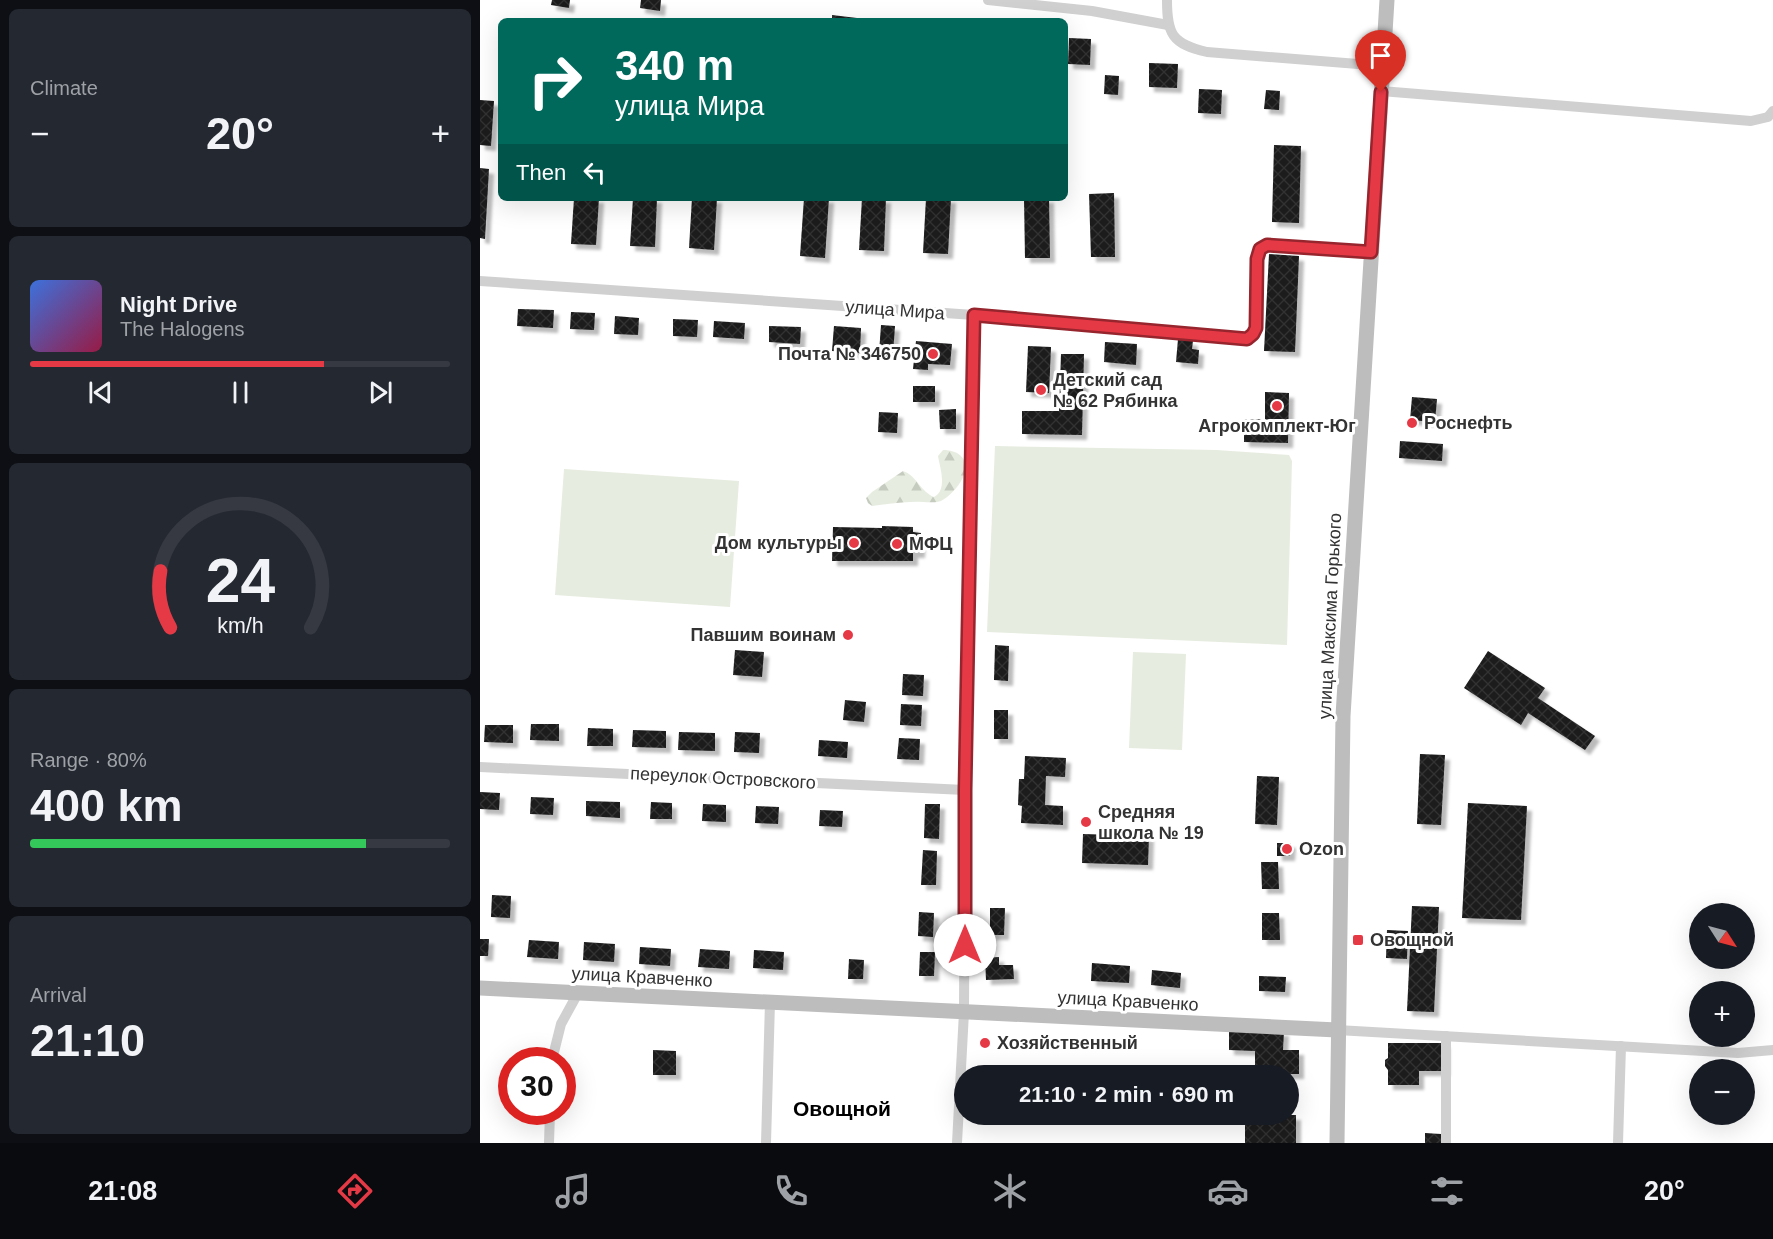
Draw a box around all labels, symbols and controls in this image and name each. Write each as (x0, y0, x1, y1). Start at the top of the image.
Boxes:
pin (1355, 30, 1406, 92)
icon: arrive (1364, 39, 1397, 72)
icon: right (516, 42, 594, 120)
text: 340 m (615, 42, 734, 89)
text: Climate (30, 77, 98, 99)
text: улица Мира (615, 91, 764, 121)
text: 20° (206, 108, 274, 159)
text: − (30, 115, 49, 152)
text: + (431, 115, 450, 152)
icon: left (578, 156, 611, 189)
text: Then (516, 160, 566, 185)
text: Night Drive (120, 292, 237, 317)
street label: улица Мира (845, 297, 946, 324)
text: The Halogens (120, 318, 245, 340)
place label: Почта № 346750 (778, 344, 921, 364)
marker: Почта № 346750 (926, 347, 940, 361)
place label: Детский сад № 62 Рябинка (1053, 370, 1178, 411)
icon: previous (84, 376, 117, 409)
icon: pause (224, 376, 257, 409)
icon: next (364, 376, 397, 409)
marker: Детский сад № 62 Рябинка (1034, 383, 1048, 397)
marker: Агрокомплект-Юг (1270, 399, 1284, 413)
place label: Роснефть (1424, 413, 1513, 433)
place label: Агрокомплект-Юг (1198, 416, 1356, 436)
marker: Роснефть (1405, 416, 1419, 430)
street label: улица Максима Горького (1315, 512, 1345, 720)
place label: Дом культуры (715, 533, 842, 553)
place label: МФЦ (909, 534, 953, 554)
marker: Дом культуры (847, 536, 861, 550)
marker: МФЦ (890, 537, 904, 551)
text: 24 (205, 547, 275, 616)
text: km/h (217, 615, 263, 639)
place label: Павшим воинам (691, 625, 836, 645)
marker: Павшим воинам (841, 628, 855, 642)
text: Range · 80% (30, 749, 147, 771)
street label: переулок Островского (630, 763, 816, 793)
text: 400 km (30, 780, 183, 831)
place label: Средняя школа № 19 (1098, 802, 1204, 843)
marker: Средняя школа № 19 (1079, 815, 1093, 829)
place label: Ozon (1299, 839, 1344, 859)
marker: Ozon (1280, 842, 1294, 856)
north arrow (1689, 903, 1755, 969)
map controls (1689, 903, 1755, 1125)
position arrow (933, 913, 997, 977)
place label: Овощной (1370, 930, 1454, 950)
marker: Овощной (1351, 933, 1365, 947)
street label: улица Кравченко (571, 963, 713, 991)
button: + (1689, 981, 1755, 1047)
text: Arrival (30, 984, 87, 1006)
street label: улица Кравченко (1057, 987, 1199, 1015)
text: 21:10 (30, 1015, 145, 1066)
place label: Хозяйственный (997, 1033, 1138, 1053)
marker: Хозяйственный (978, 1036, 992, 1050)
speed limit sign: 30 (498, 1047, 576, 1125)
button: − (1689, 1059, 1755, 1125)
text: 21:10 · 2 min · 690 m (1019, 1082, 1234, 1107)
district label: Овощной (793, 1097, 891, 1120)
icon: directions (334, 1170, 376, 1212)
icon: music (552, 1170, 594, 1212)
icon: phone (770, 1170, 812, 1212)
icon: climate (989, 1170, 1031, 1212)
icon: car (1207, 1170, 1249, 1212)
icon: filters (1426, 1170, 1468, 1212)
text: 21:08 (88, 1176, 157, 1206)
text: 20° (1644, 1176, 1685, 1206)

